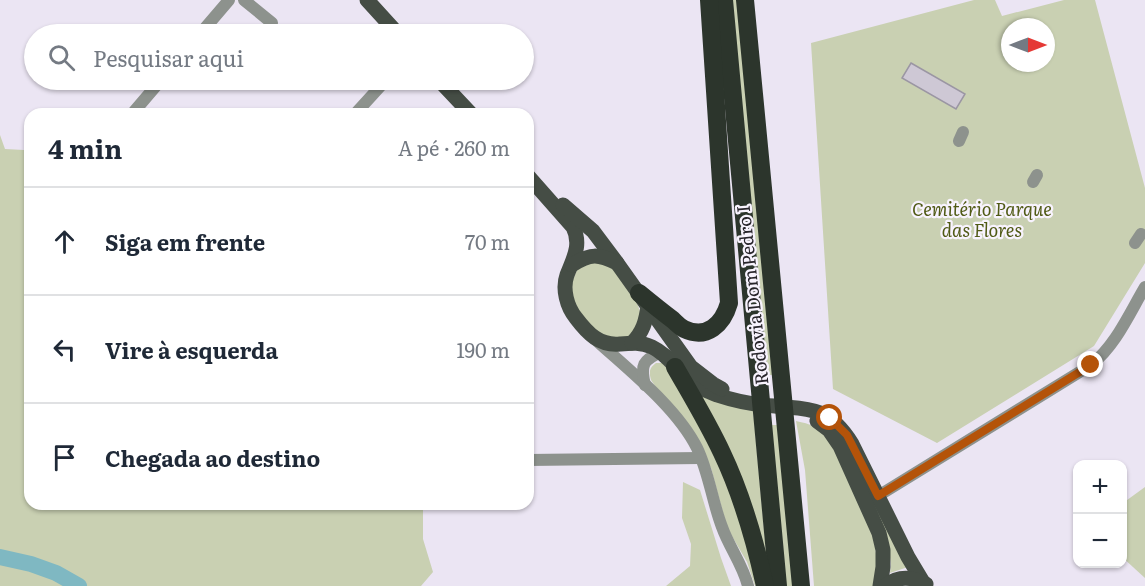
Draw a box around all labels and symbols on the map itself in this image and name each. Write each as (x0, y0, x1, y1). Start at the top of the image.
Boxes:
north arrow (1001, 18, 1055, 72)
park label: Cemitério Parque das Flores (912, 195, 1052, 243)
street label: Rodovia Dom Pedro I (729, 204, 774, 386)
route end (1077, 351, 1103, 377)
route start (816, 404, 842, 430)

